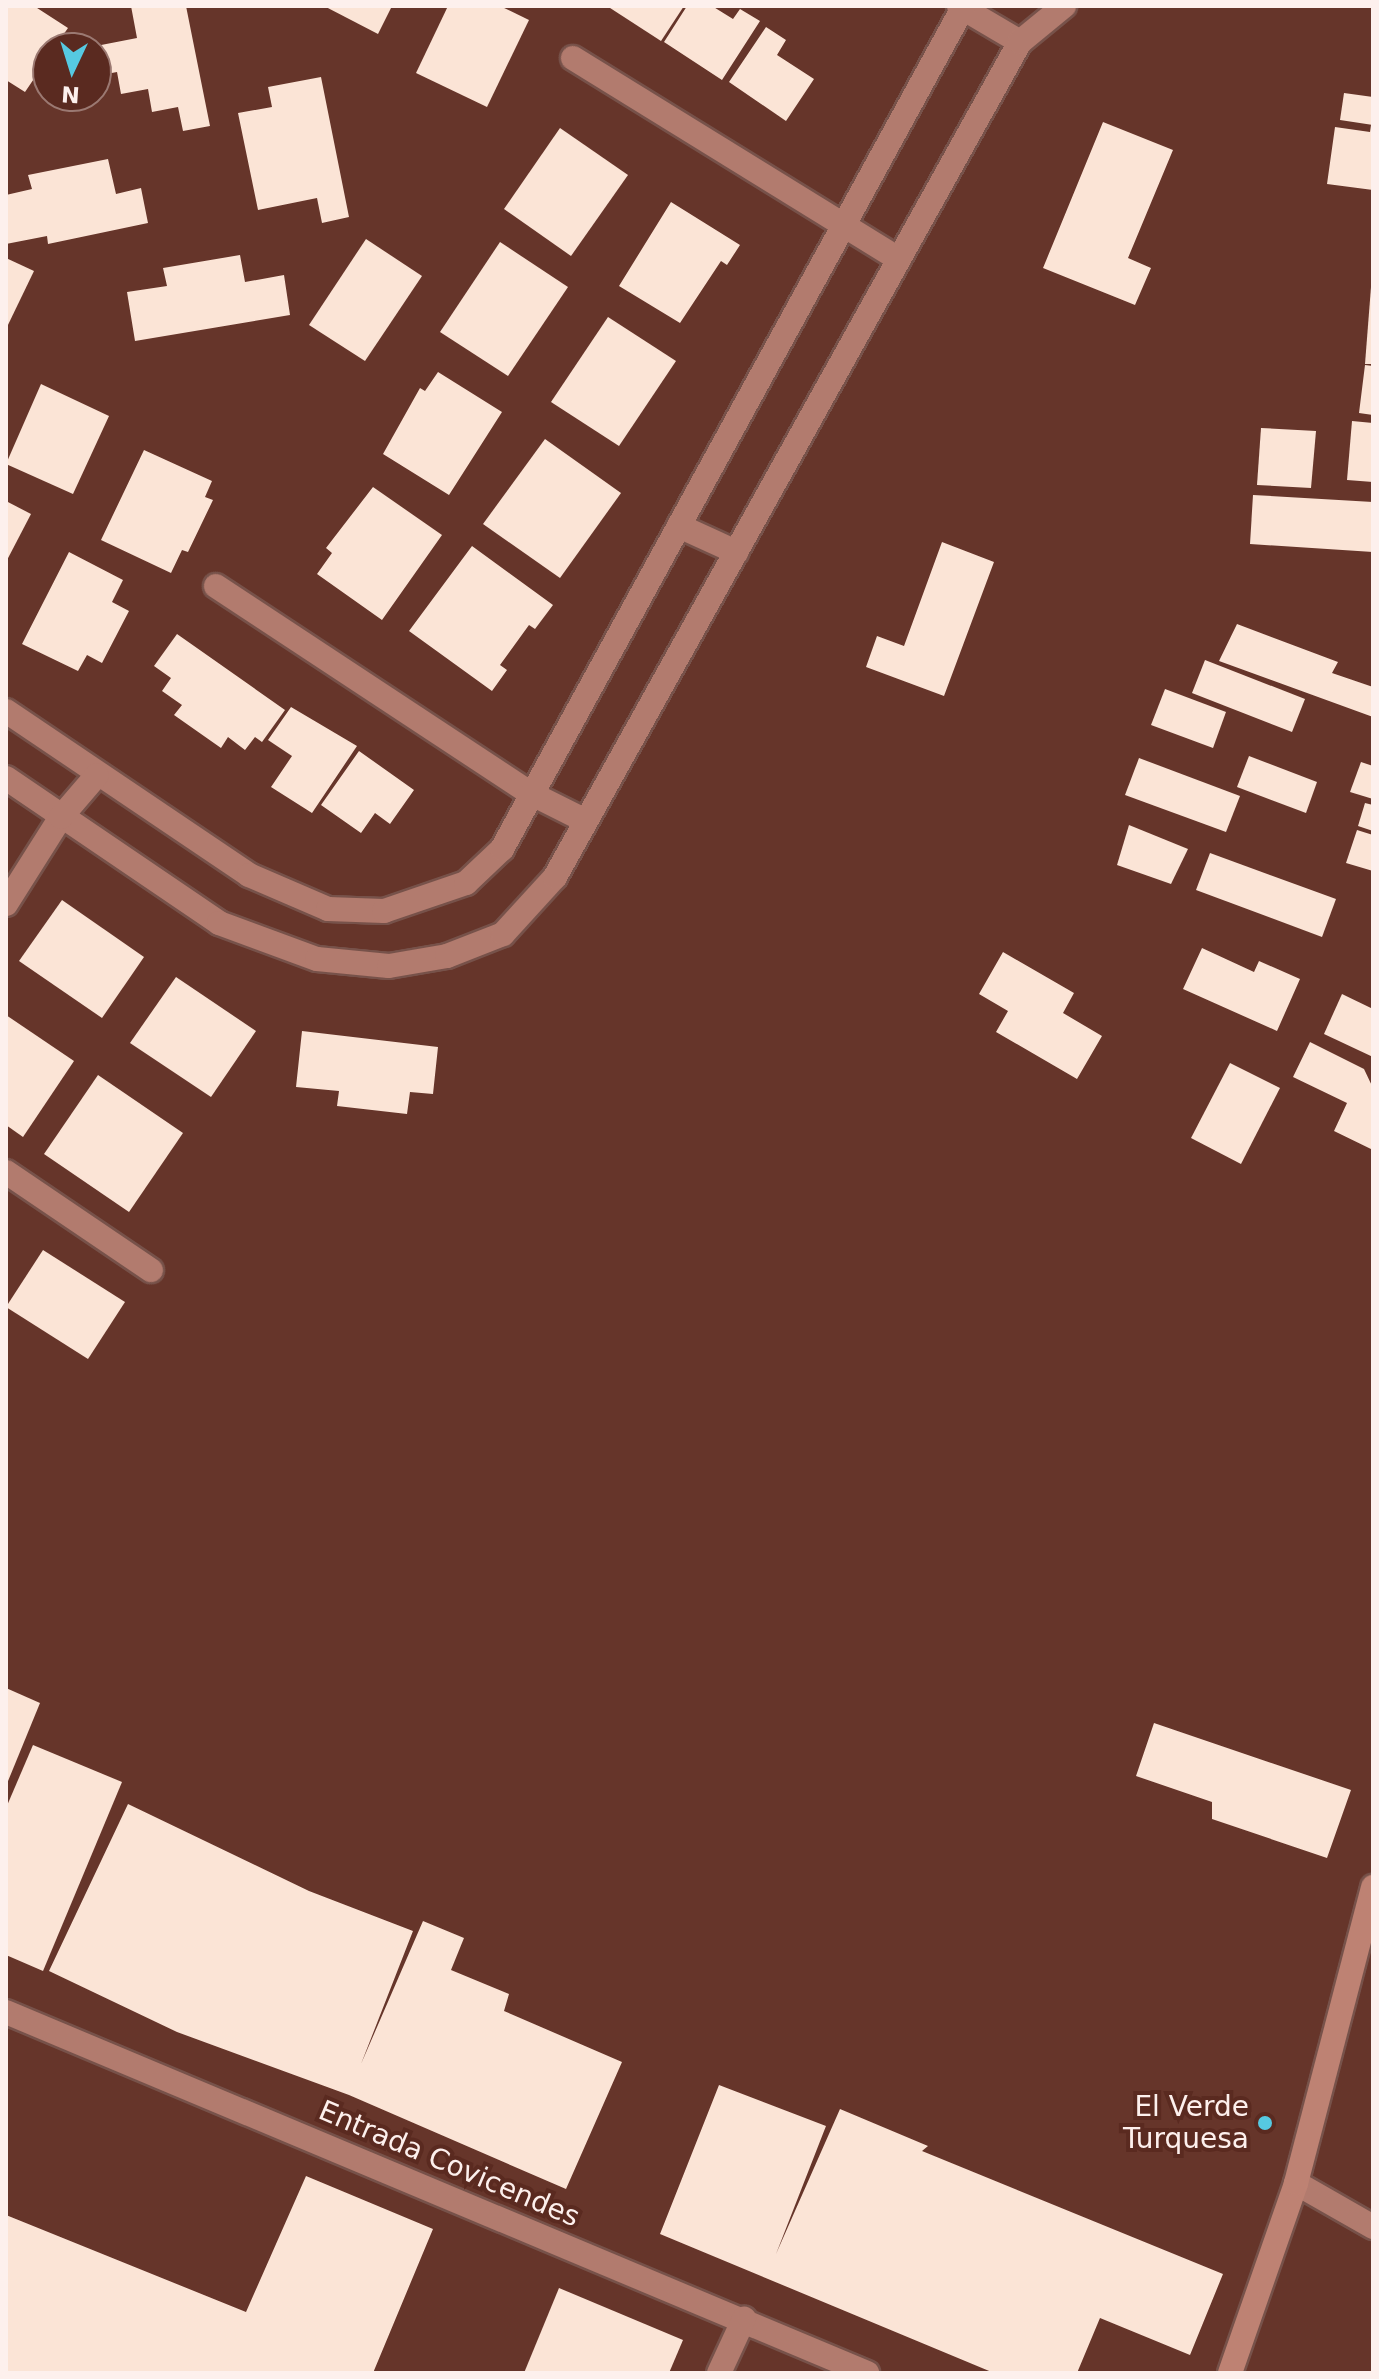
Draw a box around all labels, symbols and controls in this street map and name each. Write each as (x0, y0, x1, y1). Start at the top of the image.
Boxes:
north arrow (32, 32, 112, 112)
text: N (60, 81, 80, 108)
place label: El Verde Turquesa (1123, 2090, 1249, 2156)
street label: Entrada Covicendes (314, 2094, 584, 2234)
marker: El Verde Turquesa (1256, 2114, 1274, 2132)

